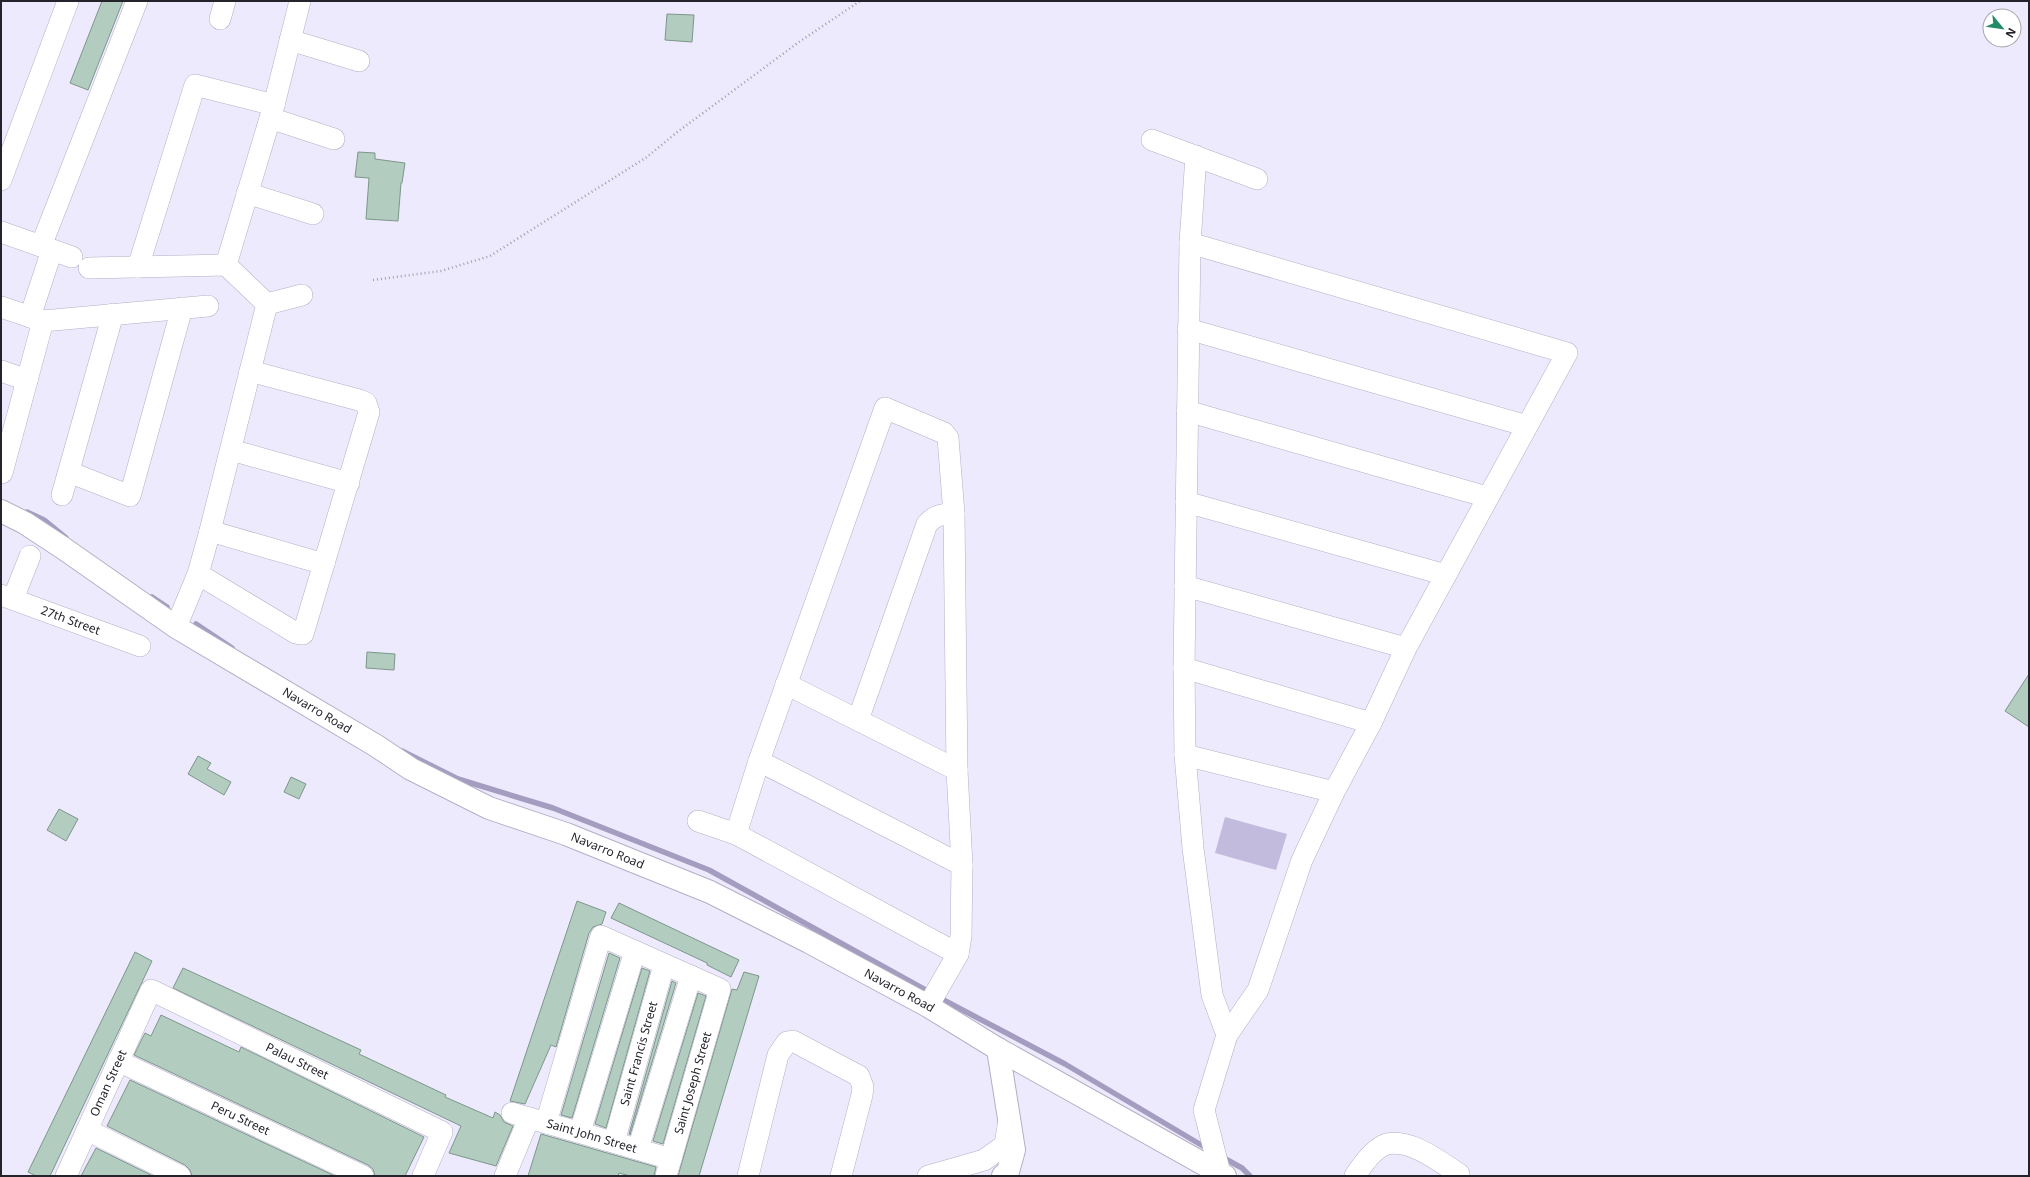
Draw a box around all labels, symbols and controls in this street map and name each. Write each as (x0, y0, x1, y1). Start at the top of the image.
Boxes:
north arrow (1982, 8, 2022, 48)
text: N (2002, 26, 2020, 41)
street label: 27th Street (39, 601, 103, 639)
street label: Navarro Road (279, 683, 355, 737)
street label: Navarro Road (568, 828, 647, 873)
street label: Navarro Road (861, 964, 938, 1016)
street label: Saint Francis Street (616, 999, 662, 1107)
street label: Saint Joseph Street (670, 1029, 715, 1136)
street label: Palau Street (263, 1038, 332, 1084)
street label: Oman Street (85, 1046, 131, 1119)
street label: Peru Street (208, 1097, 273, 1139)
street label: Saint John Street (545, 1114, 640, 1157)

